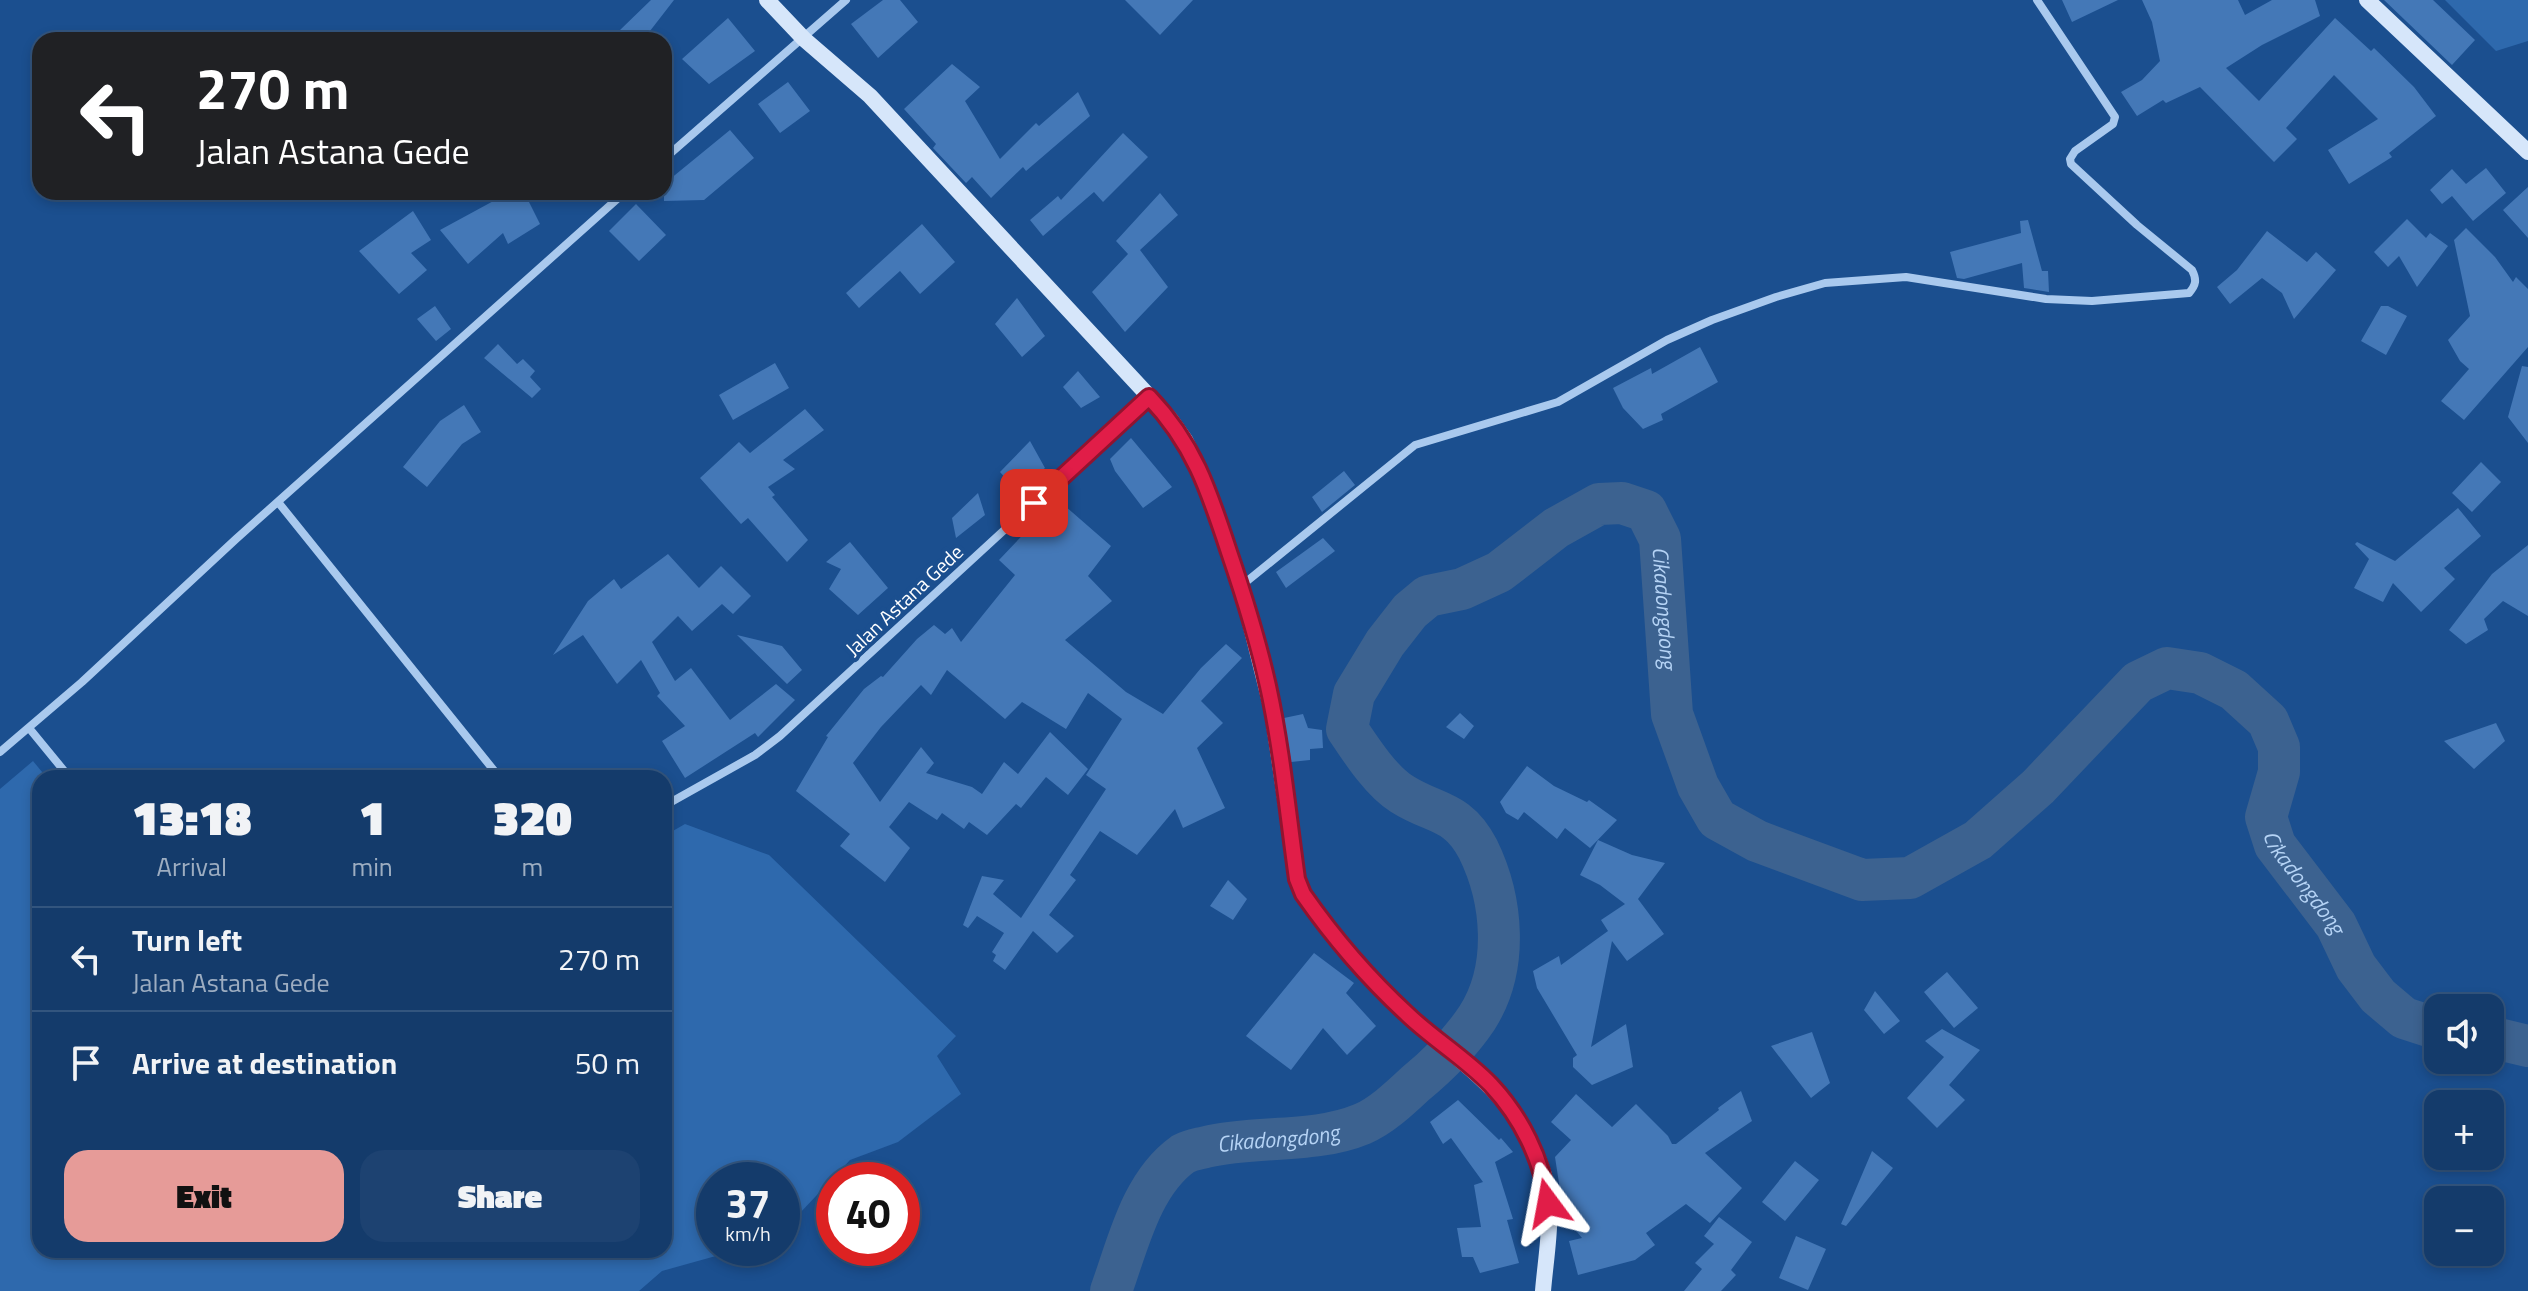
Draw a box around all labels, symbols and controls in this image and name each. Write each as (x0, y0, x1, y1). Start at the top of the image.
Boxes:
text: 270 m (196, 46, 349, 131)
icon: left (64, 64, 168, 168)
text: Jalan Astana Gede (196, 123, 470, 178)
pin (1000, 469, 1068, 537)
icon: arrive (1012, 481, 1056, 525)
street label: Jalan Astana Gede (838, 537, 970, 663)
water label: Cikadongdong (1644, 545, 1686, 673)
text: 13:18 (132, 781, 251, 854)
text: 1 (359, 781, 385, 854)
text: 320 (493, 781, 572, 854)
water label: Cikadongdong (2254, 826, 2356, 942)
text: Arrival (156, 847, 227, 886)
text: min (351, 847, 393, 886)
text: m (522, 847, 543, 886)
text: Turn left (132, 917, 242, 963)
text: 270 m (558, 936, 640, 982)
icon: left (64, 937, 108, 981)
text: Jalan Astana Gede (132, 963, 330, 1002)
map controls (2424, 994, 2504, 1266)
button: sound (2424, 994, 2504, 1074)
text: Arrive at destination (132, 1040, 397, 1086)
text: 50 m (575, 1040, 640, 1086)
icon: arrive (64, 1041, 108, 1085)
button: + (2424, 1090, 2504, 1170)
water label: Cikadongdong (1214, 1114, 1345, 1161)
button: Exit (64, 1150, 344, 1242)
button: Share (360, 1150, 640, 1242)
position arrow (1506, 1161, 1590, 1245)
speed limit sign: 40 (816, 1162, 920, 1266)
text: 37 (726, 1173, 770, 1234)
button: − (2424, 1186, 2504, 1266)
text: km/h (725, 1218, 771, 1249)

